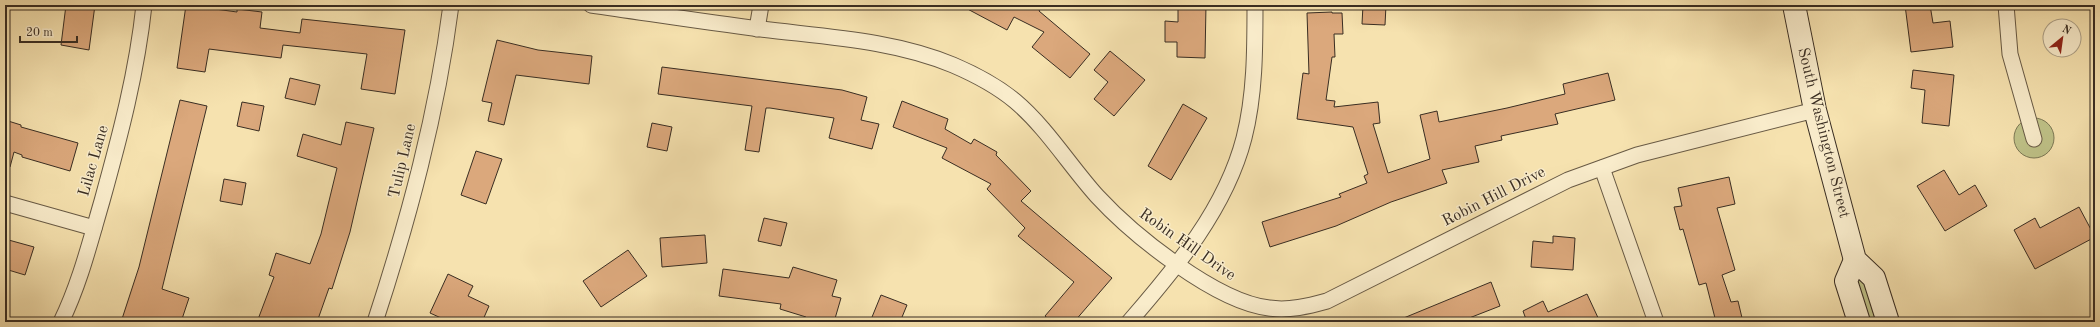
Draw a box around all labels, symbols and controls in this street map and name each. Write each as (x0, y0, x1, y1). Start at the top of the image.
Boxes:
scale bar (20, 18, 77, 44)
north arrow (2042, 18, 2082, 58)
text: N (2060, 24, 2073, 38)
text: 20 m (26, 27, 53, 39)
street label: South Washington Street (1794, 46, 1852, 220)
street label: Tulip Lane (387, 122, 419, 200)
street label: Lilac Lane (76, 124, 112, 198)
street label: Robin Hill Drive (1440, 164, 1548, 230)
street label: Robin Hill Drive (1136, 206, 1238, 284)

